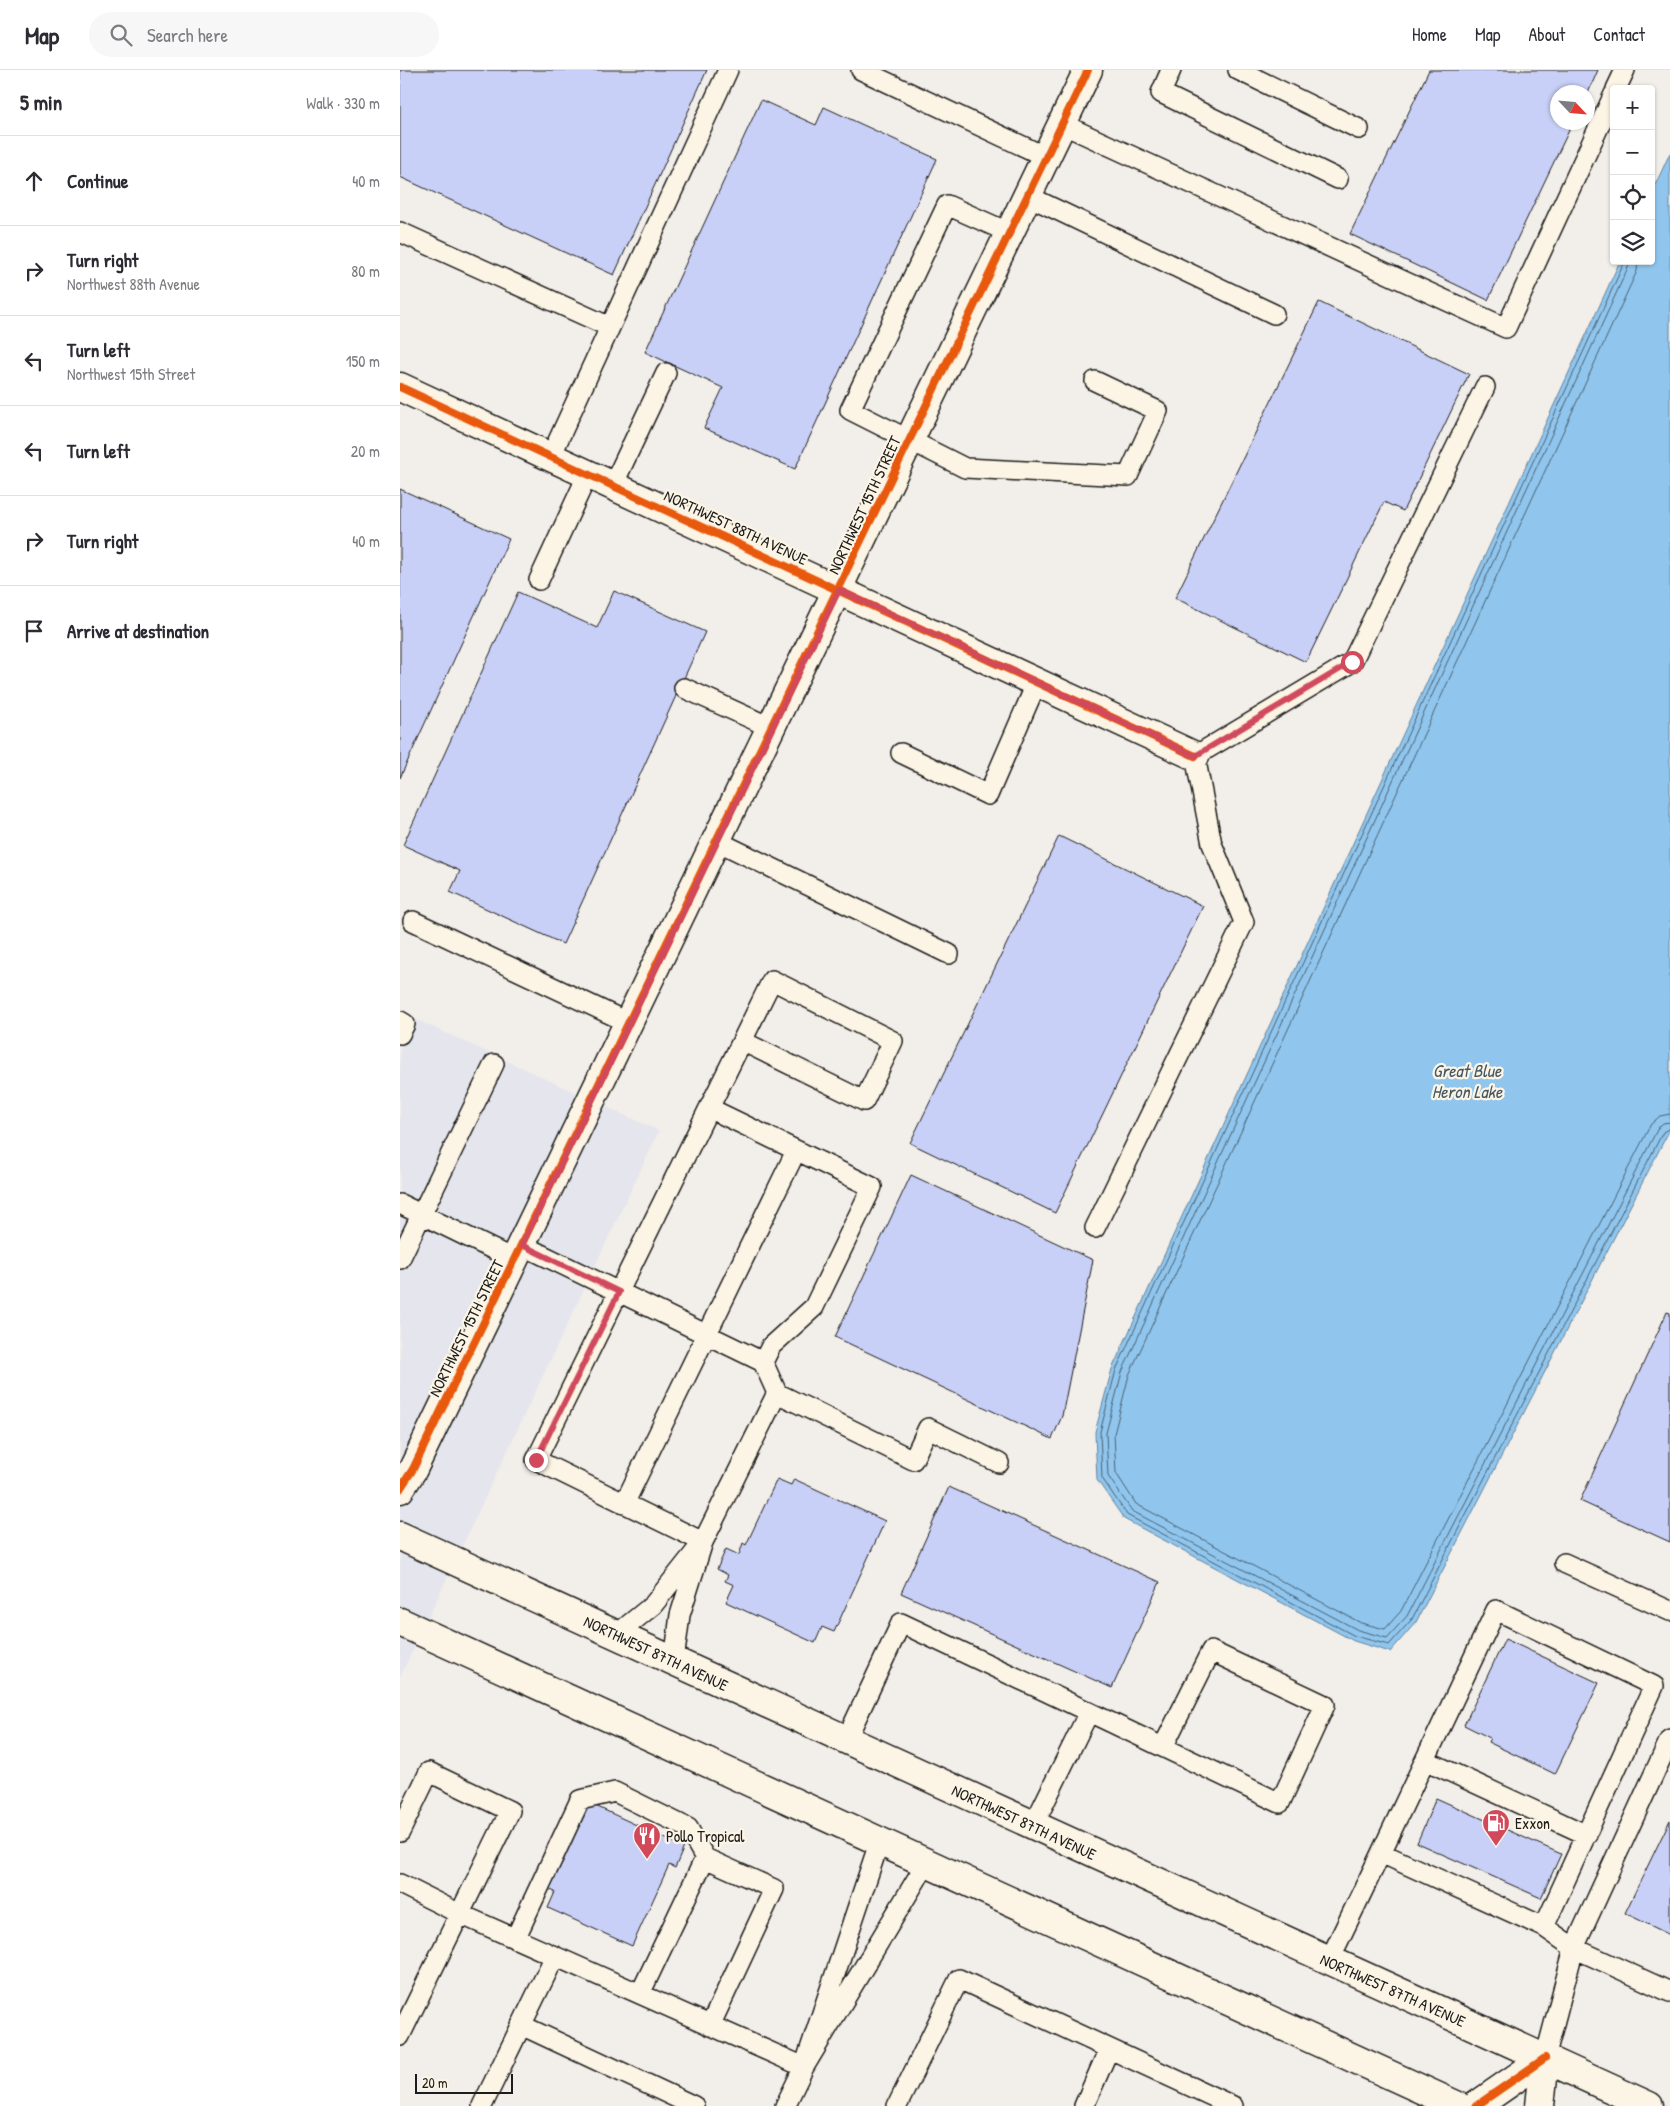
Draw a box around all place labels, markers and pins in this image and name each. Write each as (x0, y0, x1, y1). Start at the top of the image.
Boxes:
fuel station icon: Exxon (1481, 1808, 1511, 1847)
place label: Exxon (1515, 1812, 1550, 1834)
restaurant icon: Pollo Tropical (632, 1821, 662, 1860)
place label: Pollo Tropical (666, 1825, 745, 1847)

